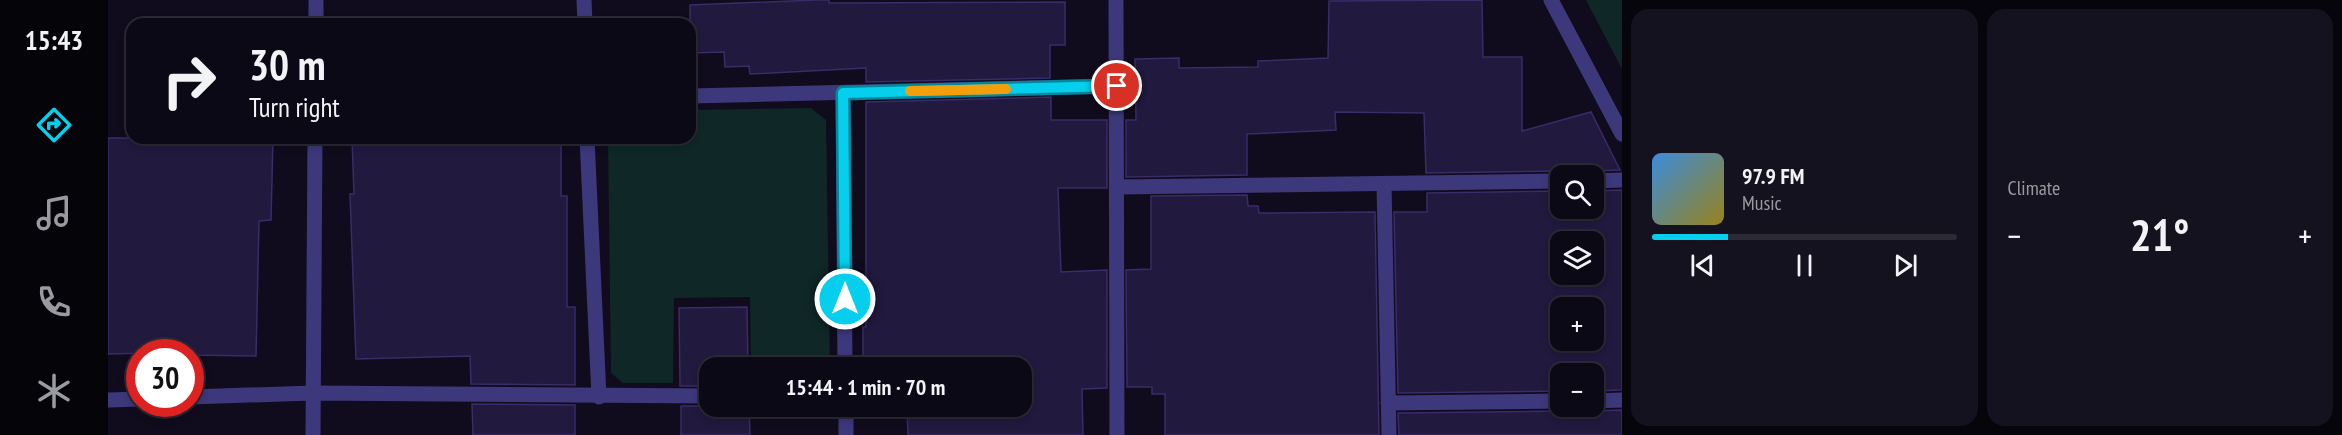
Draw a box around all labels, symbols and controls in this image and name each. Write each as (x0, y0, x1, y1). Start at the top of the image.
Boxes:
text: 15:43 (25, 23, 83, 57)
text: 30 m (249, 37, 326, 92)
icon: right (150, 42, 228, 120)
pin (1091, 60, 1142, 111)
icon: arrive (1100, 69, 1133, 102)
text: Turn right (249, 90, 340, 124)
icon: directions (33, 104, 75, 146)
text: 97.9 FM (1742, 162, 1804, 190)
map controls (1550, 165, 1604, 417)
button: search (1550, 165, 1604, 219)
text: Climate (2008, 175, 2060, 201)
text: Music (1742, 190, 1782, 216)
icon: music (33, 192, 75, 234)
text: 21° (2130, 205, 2189, 263)
text: − (2008, 214, 2021, 257)
text: + (2298, 214, 2312, 257)
button: layers (1550, 231, 1604, 285)
icon: previous (1686, 249, 1719, 282)
icon: pause (1788, 249, 1821, 282)
icon: next (1889, 249, 1922, 282)
position arrow (813, 267, 877, 331)
icon: phone (33, 281, 75, 323)
button: + (1550, 297, 1604, 351)
speed limit sign: 30 (126, 339, 204, 417)
button: − (1550, 363, 1604, 417)
icon: climate (33, 370, 75, 412)
text: 15:44 · 1 min · 70 m (786, 373, 945, 401)

